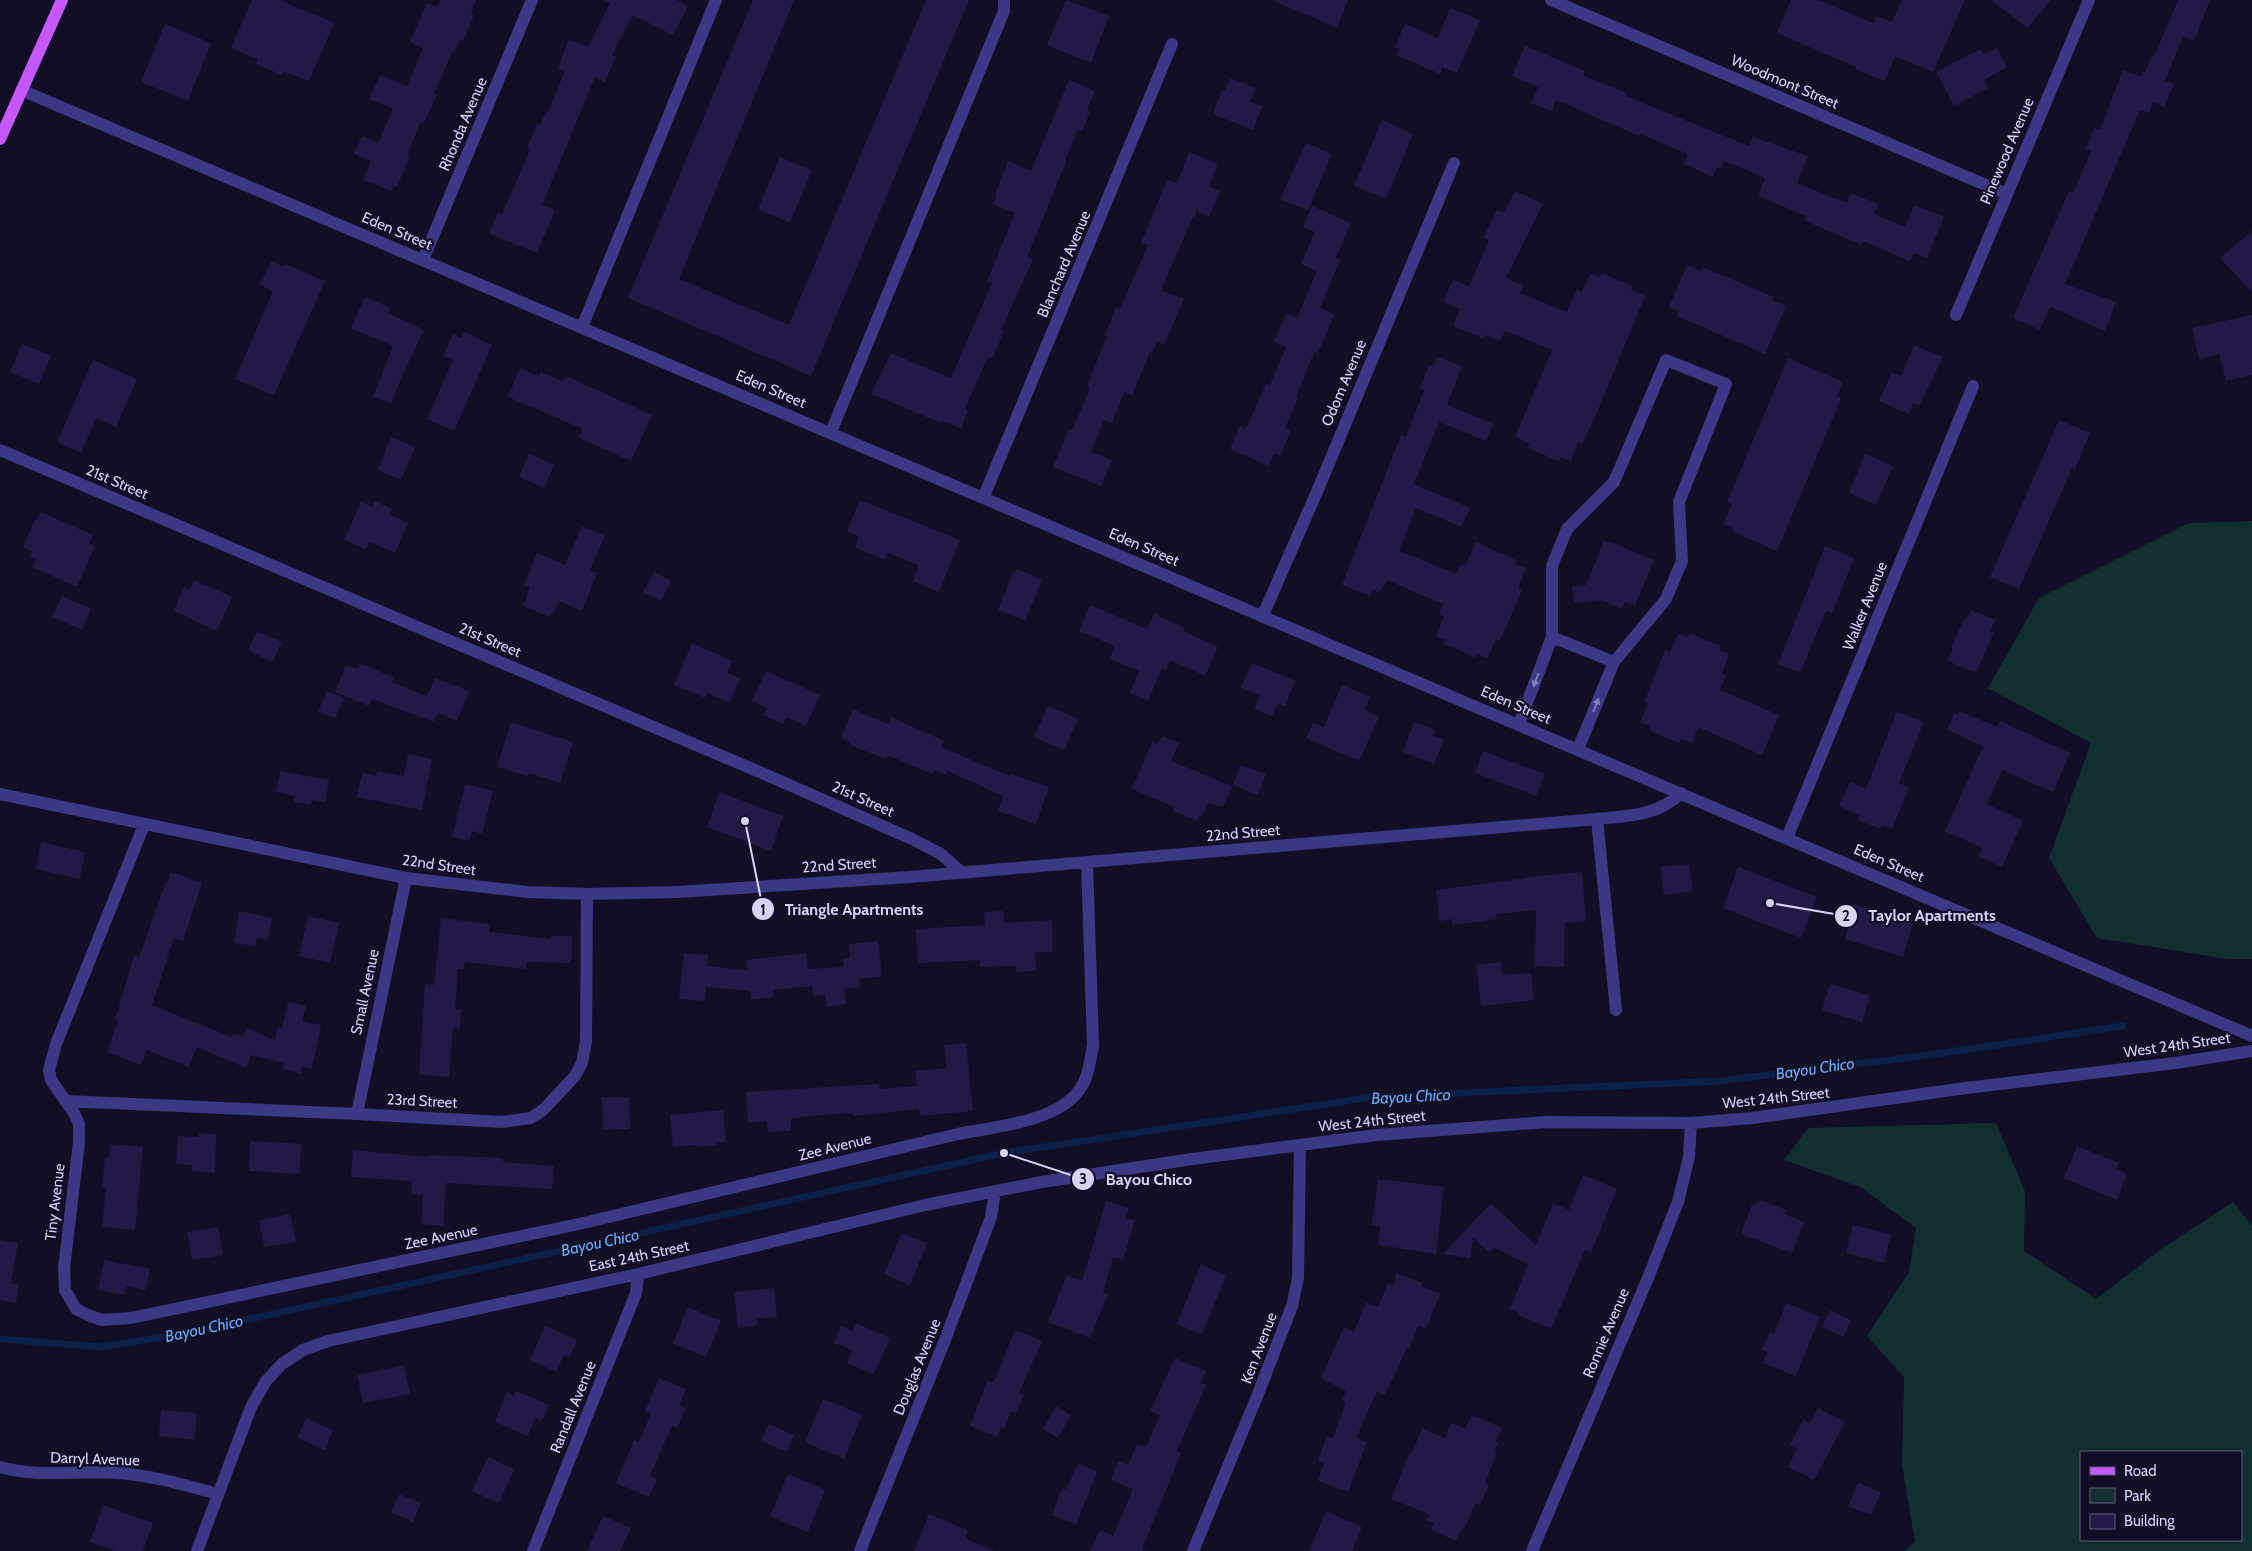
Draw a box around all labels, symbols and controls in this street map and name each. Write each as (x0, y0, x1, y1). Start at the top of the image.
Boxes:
street label: Woodmont Street (1729, 51, 1841, 113)
street label: Rhonda Avenue (435, 74, 491, 174)
street label: Pinewood Avenue (1976, 95, 2038, 207)
street label: Eden Street (359, 208, 435, 254)
street label: Blanchard Avenue (1033, 208, 1095, 320)
street label: Odom Avenue (1318, 337, 1370, 429)
street label: Eden Street (733, 366, 809, 412)
street label: 21st Street (83, 461, 151, 503)
street label: Eden Street (1106, 524, 1182, 570)
street label: Walker Avenue (1839, 559, 1891, 653)
street label: 21st Street (456, 619, 524, 661)
one-way arrow (1531, 673, 1539, 687)
street label: Eden Street (1478, 682, 1554, 728)
one-way arrow (1593, 698, 1601, 713)
street label: 21st Street (829, 777, 897, 821)
street label: 22nd Street (1205, 821, 1281, 845)
street label: Eden Street (1851, 840, 1927, 886)
street label: 22nd Street (401, 851, 477, 879)
street label: 22nd Street (801, 853, 877, 877)
callout: Triangle Apartments (750, 894, 934, 925)
text: Triangle Apartments (785, 900, 923, 919)
callout: Taylor Apartments (1834, 900, 2006, 931)
text: 1 (760, 901, 766, 919)
text: Taylor Apartments (1868, 906, 1996, 925)
text: 2 (1842, 907, 1850, 925)
street label: Small Avenue (347, 947, 383, 1036)
street label: West 24th Street (2122, 1029, 2232, 1061)
water label: Bayou Chico (1774, 1054, 1856, 1083)
street label: West 24th Street (1722, 1083, 1830, 1113)
water label: Bayou Chico (1371, 1085, 1451, 1108)
street label: 23rd Street (386, 1090, 458, 1112)
street label: West 24th Street (1318, 1106, 1426, 1136)
street label: Zee Avenue (797, 1129, 873, 1165)
street label: Tiny Avenue (41, 1162, 69, 1242)
callout: Bayou Chico (1071, 1164, 1202, 1195)
text: 3 (1079, 1170, 1087, 1188)
text: Bayou Chico (1106, 1170, 1192, 1189)
street label: Zee Avenue (403, 1220, 479, 1254)
water label: Bayou Chico (559, 1225, 641, 1260)
street label: East 24th Street (587, 1237, 691, 1275)
street label: Ronnie Avenue (1579, 1285, 1633, 1381)
street label: Ken Avenue (1237, 1309, 1281, 1386)
water label: Bayou Chico (163, 1311, 245, 1346)
street label: Douglas Avenue (889, 1316, 945, 1418)
street label: Randall Avenue (546, 1358, 600, 1456)
street label: Darryl Avenue (50, 1448, 140, 1470)
legend (2080, 1451, 2242, 1541)
text: Road (2124, 1462, 2157, 1480)
text: Park (2124, 1487, 2151, 1505)
text: Building (2124, 1512, 2175, 1530)

